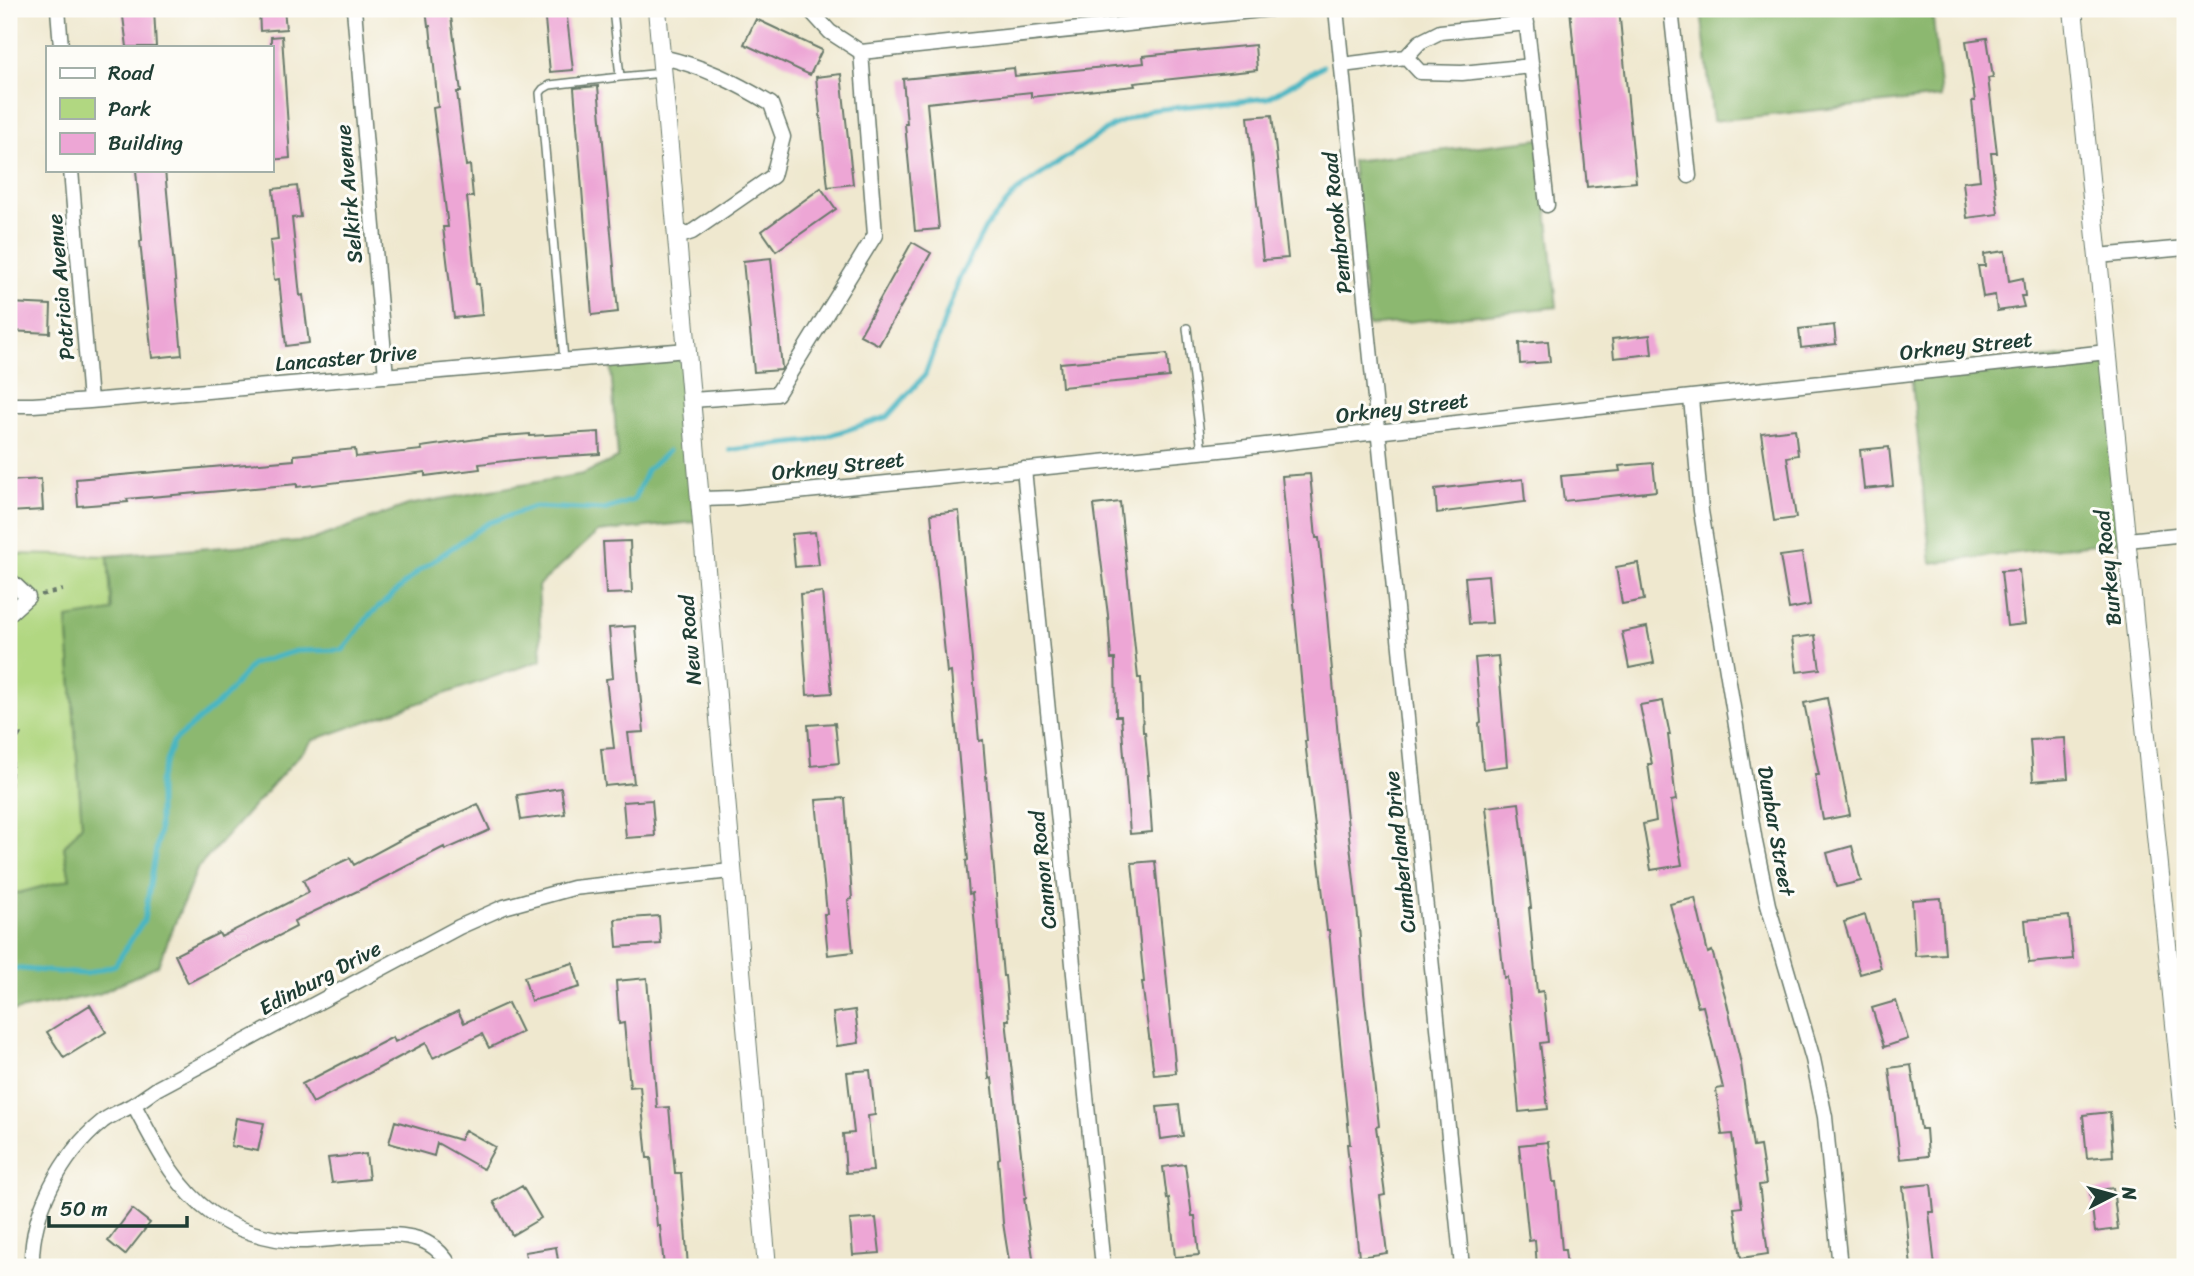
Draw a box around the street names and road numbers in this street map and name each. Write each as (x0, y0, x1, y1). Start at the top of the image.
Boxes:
street label: Selkirk Avenue (324, 123, 374, 265)
street label: Pembrook Road (1310, 148, 1363, 296)
street label: Patricia Avenue (36, 212, 86, 362)
street label: Orkney Street (1898, 320, 2034, 372)
street label: Lancaster Drive (274, 333, 419, 383)
street label: Orkney Street (1334, 381, 1470, 435)
street label: Orkney Street (770, 440, 906, 492)
street label: Burkey Road (2083, 506, 2133, 628)
street label: New Road (667, 591, 713, 687)
street label: Dunbar Street (1746, 763, 1806, 900)
street label: Cumberland Drive (1373, 769, 1427, 935)
street label: Cannon Road (1018, 807, 1068, 931)
street label: Edinburg Drive (252, 930, 388, 1026)

